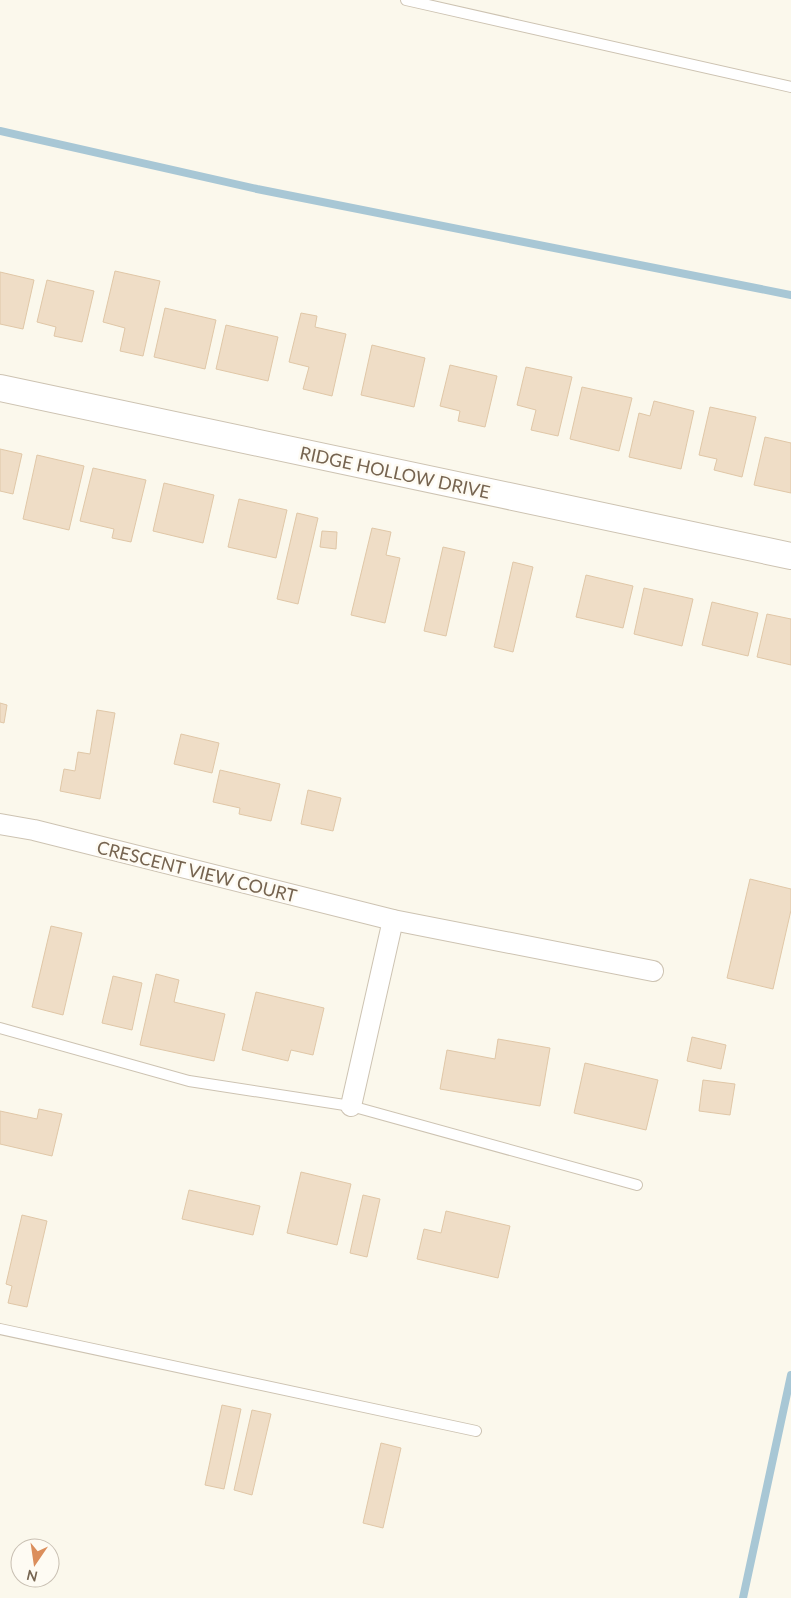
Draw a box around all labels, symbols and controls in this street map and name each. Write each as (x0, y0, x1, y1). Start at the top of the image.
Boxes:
street label: RIDGE HOLLOW DRIVE (298, 441, 492, 503)
street label: CRESCENT VIEW COURT (95, 836, 300, 907)
north arrow (10, 1538, 60, 1588)
text: N (25, 1567, 39, 1586)

